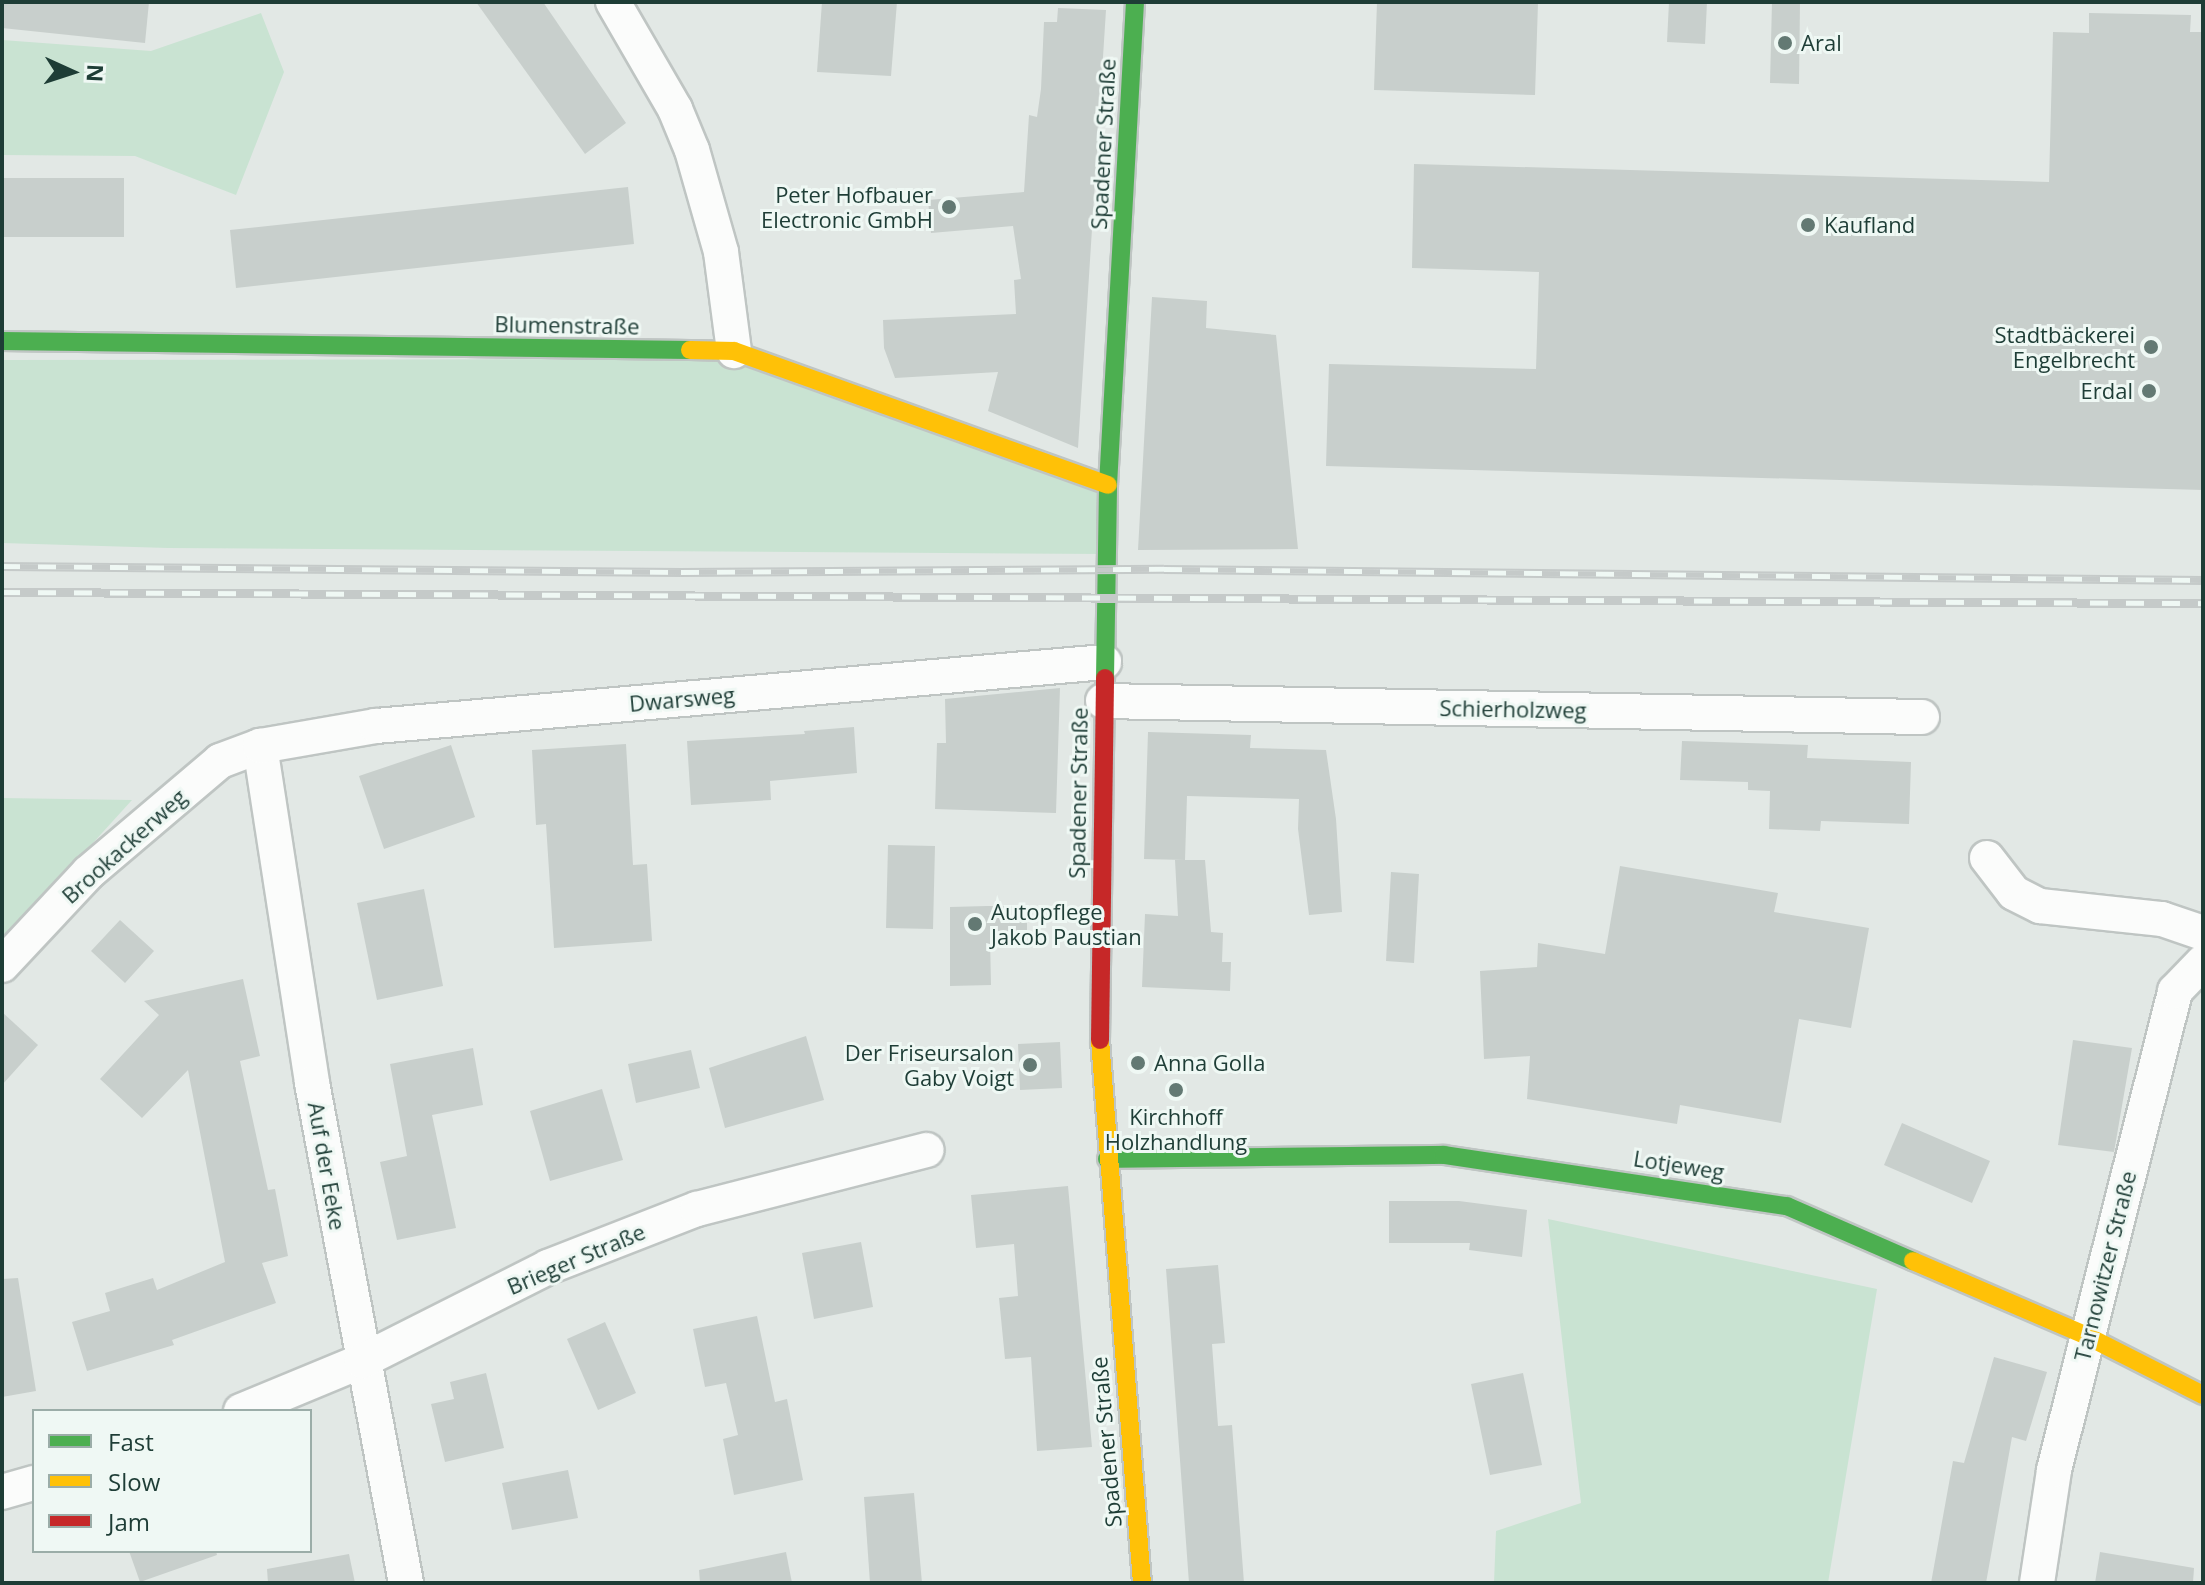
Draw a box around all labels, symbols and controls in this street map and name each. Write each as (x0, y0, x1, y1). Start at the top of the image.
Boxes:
place label: Aral (1801, 30, 1842, 56)
north arrow (32, 32, 112, 112)
marker: Aral (1776, 34, 1794, 52)
street label: Spadener Straße (1085, 58, 1121, 230)
text: N (81, 64, 111, 83)
place label: Peter Hofbauer Electronic GmbH (761, 181, 933, 232)
marker: Peter Hofbauer Electronic GmbH (940, 198, 958, 216)
place label: Kaufland (1824, 212, 1915, 238)
marker: Kaufland (1799, 216, 1817, 234)
street label: Blumenstraße (494, 311, 640, 339)
place label: Stadtbäckerei Engelbrecht (1995, 321, 2135, 372)
marker: Stadtbäckerei Engelbrecht (2142, 338, 2160, 356)
place label: Erdal (2081, 378, 2133, 404)
marker: Erdal (2140, 382, 2158, 400)
street label: Dwarsweg (628, 681, 736, 717)
street label: Schierholzweg (1439, 695, 1587, 723)
street label: Spadener Straße (1063, 707, 1093, 879)
street label: Brookackerweg (56, 783, 192, 909)
place label: Autopflege Jakob Paustian (991, 898, 1142, 950)
marker: Autopflege Jakob Paustian (966, 915, 984, 933)
place label: Der Friseursalon Gaby Voigt (845, 1039, 1014, 1090)
place label: Anna Golla (1154, 1050, 1265, 1076)
marker: Anna Golla (1129, 1054, 1147, 1072)
marker: Der Friseursalon Gaby Voigt (1021, 1056, 1039, 1074)
marker: Kirchhoff Holzhandlung (1167, 1081, 1185, 1099)
street label: Auf der Eeke (303, 1100, 351, 1232)
place label: Kirchhoff Holzhandlung (1105, 1103, 1247, 1154)
street label: Lotjeweg (1632, 1145, 1726, 1185)
street label: Tarnowitzer Straße (2069, 1168, 2141, 1364)
street label: Brieger Straße (503, 1218, 649, 1300)
street label: Spadener Straße (1085, 1356, 1127, 1528)
legend (32, 1409, 312, 1553)
text: Fast (108, 1425, 154, 1458)
text: Slow (108, 1465, 160, 1498)
text: Jam (108, 1505, 150, 1538)

